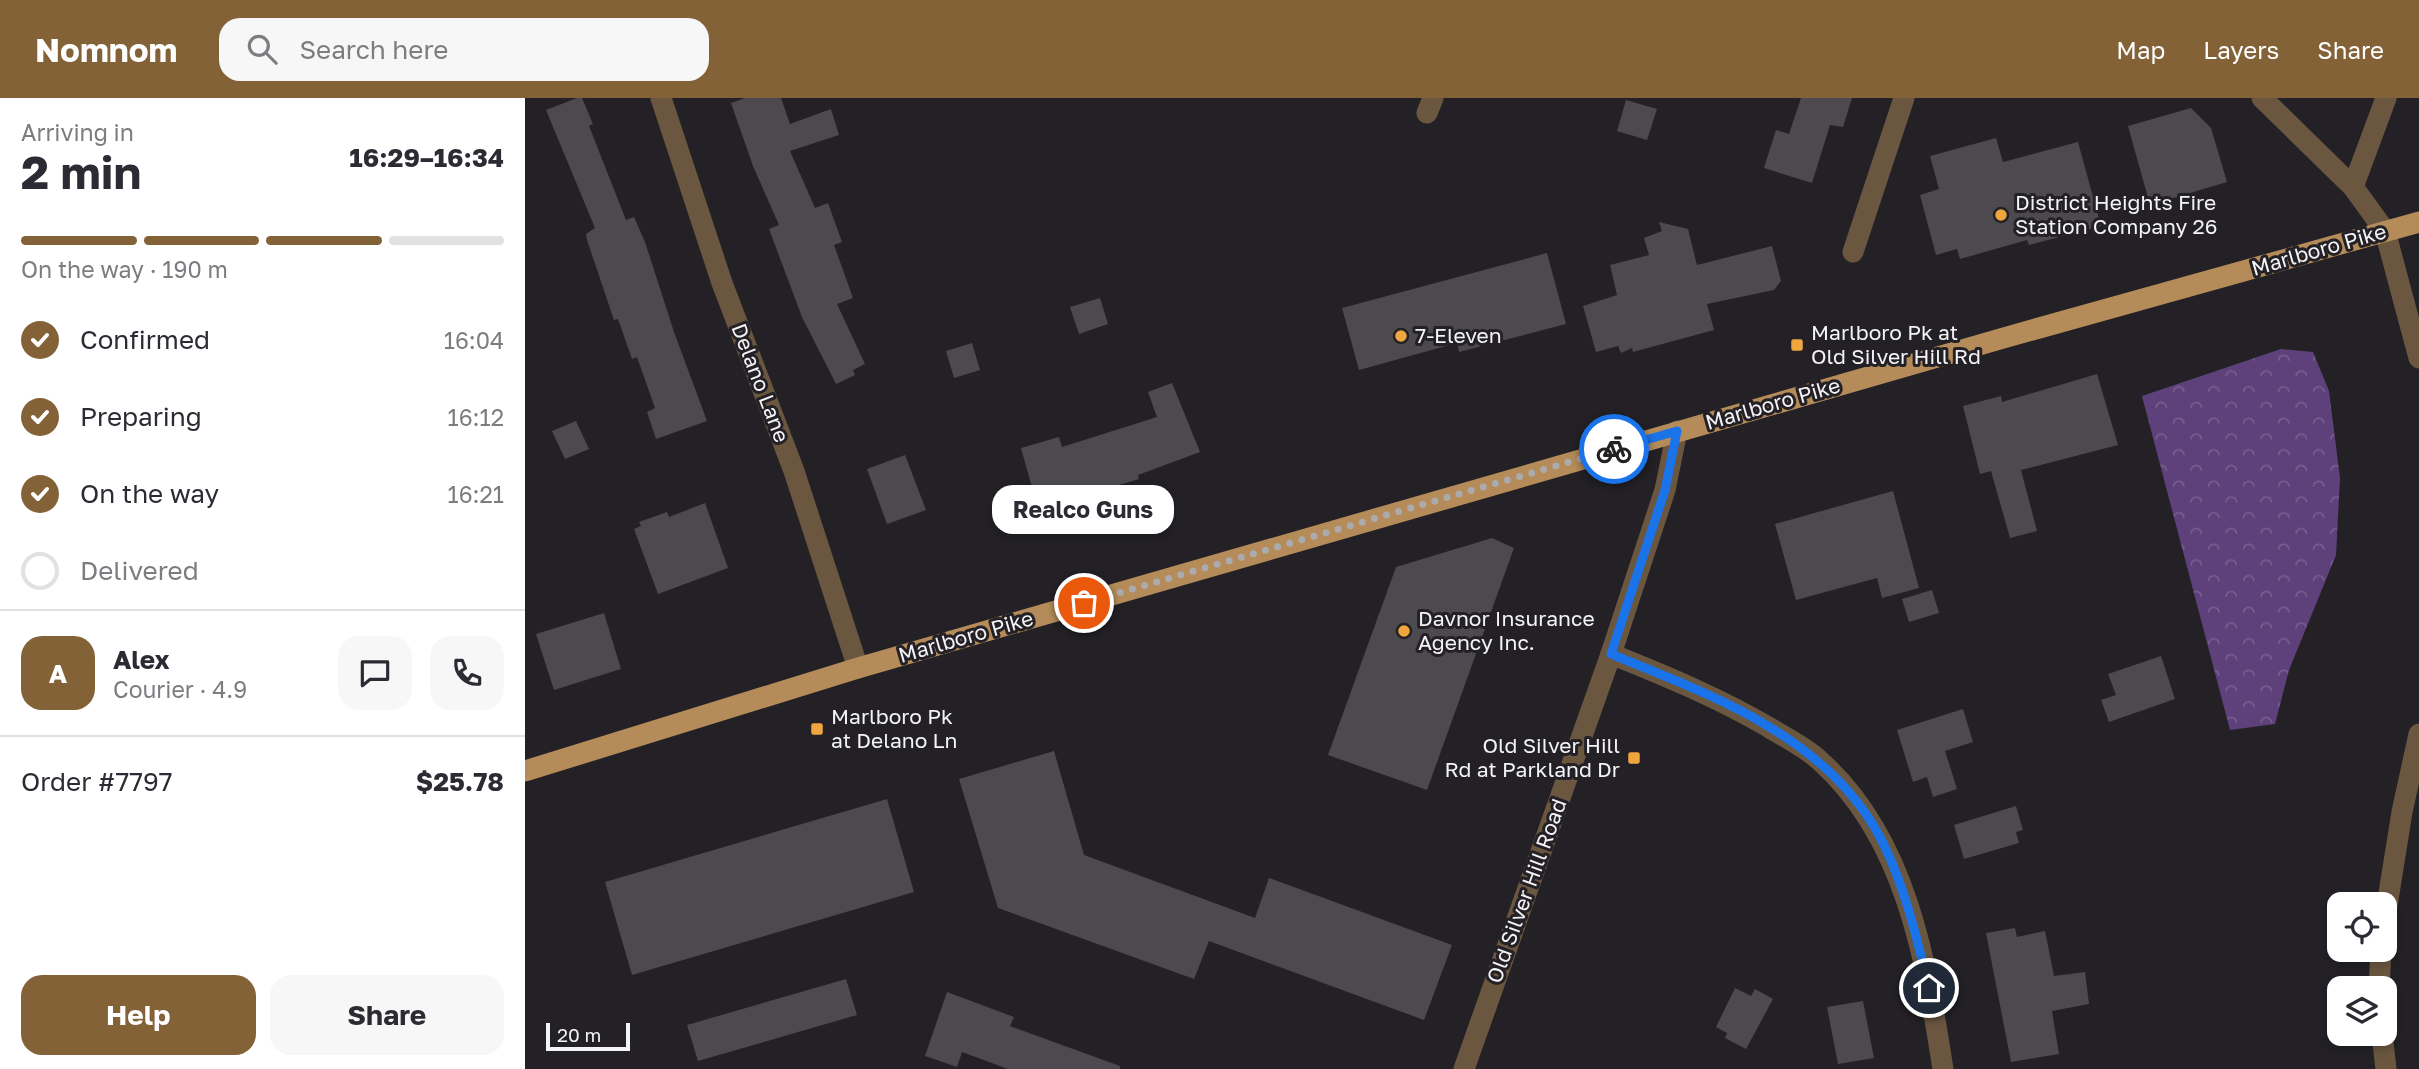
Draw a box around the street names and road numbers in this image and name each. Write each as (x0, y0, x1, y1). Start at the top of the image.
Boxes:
street label: Marlboro Pike (2248, 217, 2389, 281)
street label: Delano Lane (726, 319, 796, 446)
street label: Marlboro Pike (1702, 371, 1843, 435)
street label: Marlboro Pike (895, 604, 1036, 668)
street label: Old Silver Hill Road (1481, 795, 1572, 986)

